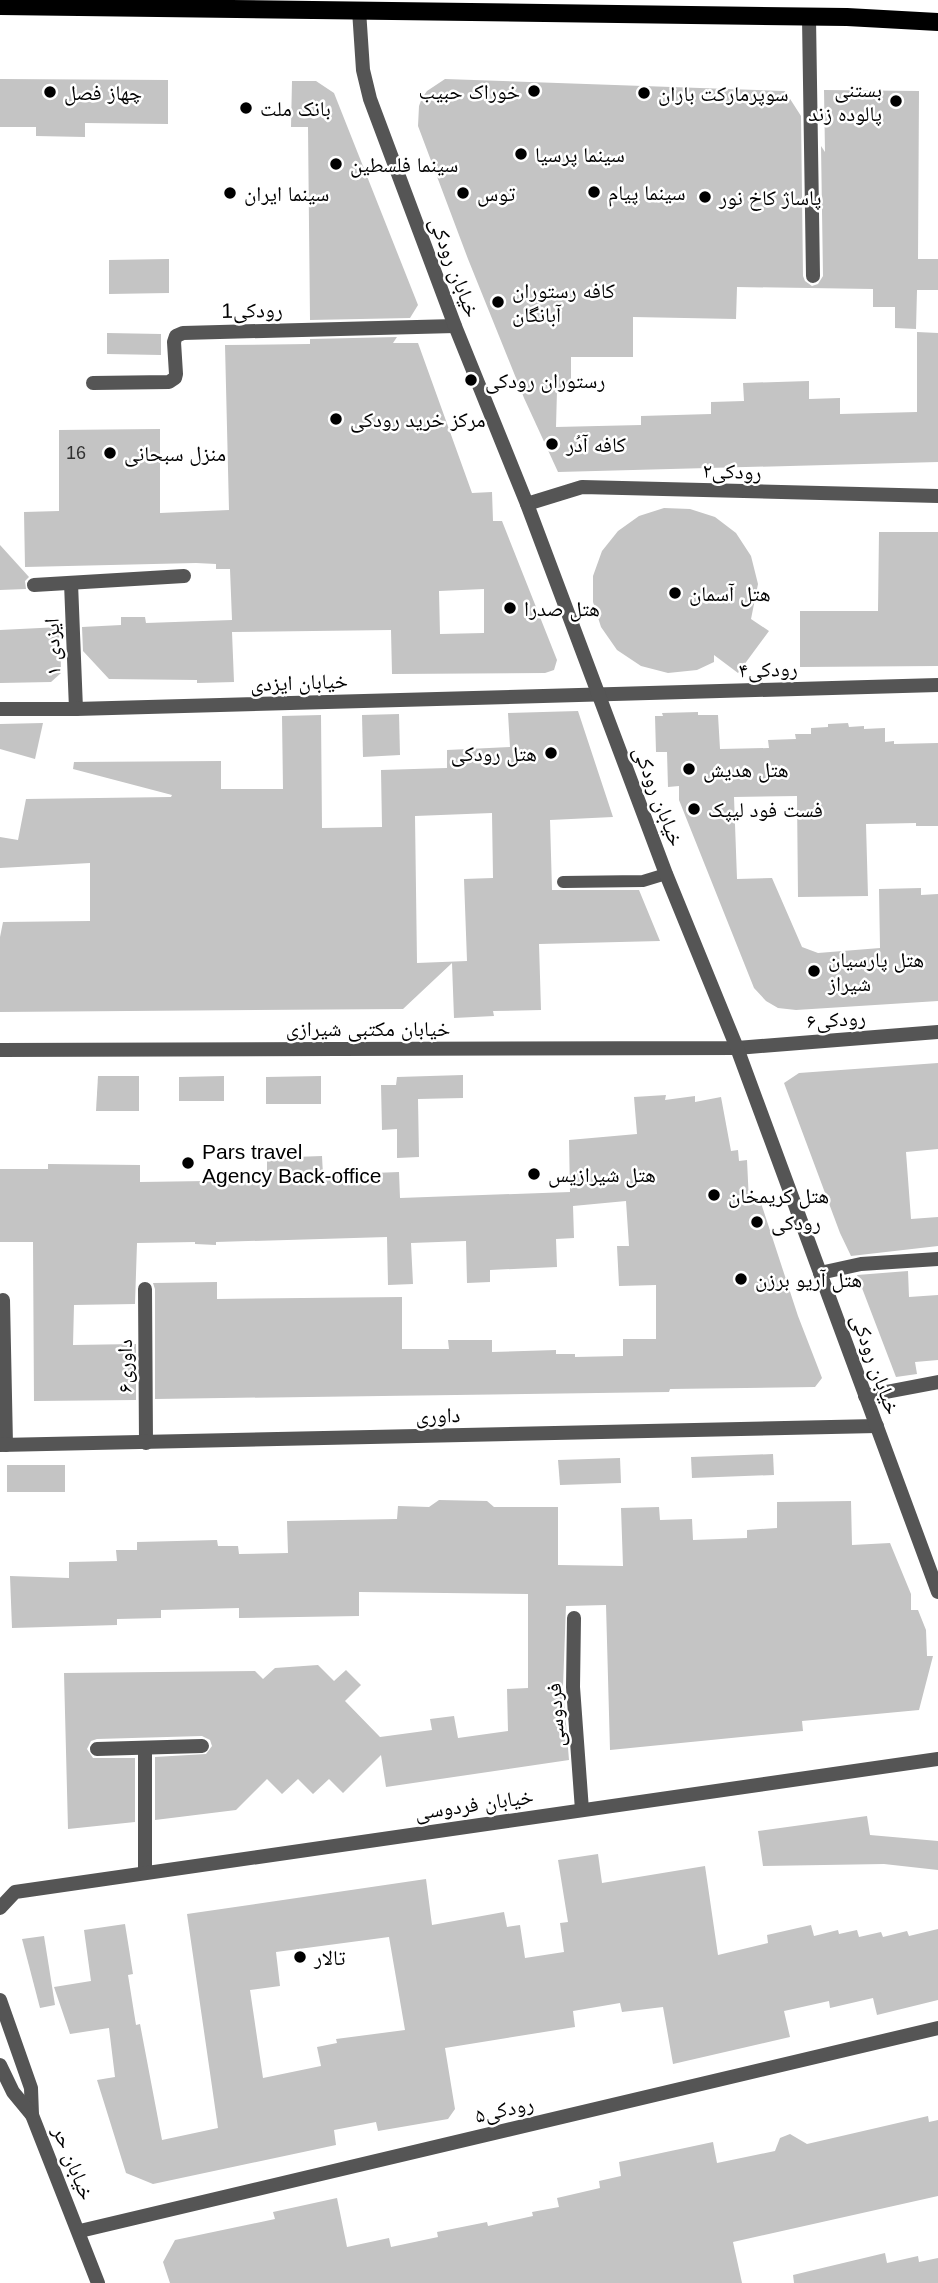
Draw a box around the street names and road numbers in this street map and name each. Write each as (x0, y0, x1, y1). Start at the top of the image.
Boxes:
street label: خیابان رودکی (424, 214, 485, 321)
street label: 1رودکی (221, 298, 283, 324)
street label: رودکی۲ (702, 458, 762, 486)
street label: ایزدی ۱ (40, 618, 65, 676)
street label: رودکی۴ (738, 656, 798, 684)
street label: خیابان ایزدی (250, 669, 348, 696)
street label: خیابان رودکی (628, 743, 689, 850)
street label: رودکی۶ (806, 1005, 866, 1035)
street label: خیابان مکتبی شیرازی (286, 1017, 450, 1042)
street label: خیابان رودکی (845, 1311, 905, 1418)
street label: داوری۶ (113, 1339, 137, 1393)
street label: داوری (415, 1403, 461, 1428)
street label: فردوسی (542, 1682, 570, 1748)
street label: خیابان فردوسی (413, 1784, 535, 1826)
street label: رودکی۵ (473, 2091, 536, 2129)
street label: خیابان حر (48, 2122, 99, 2204)

